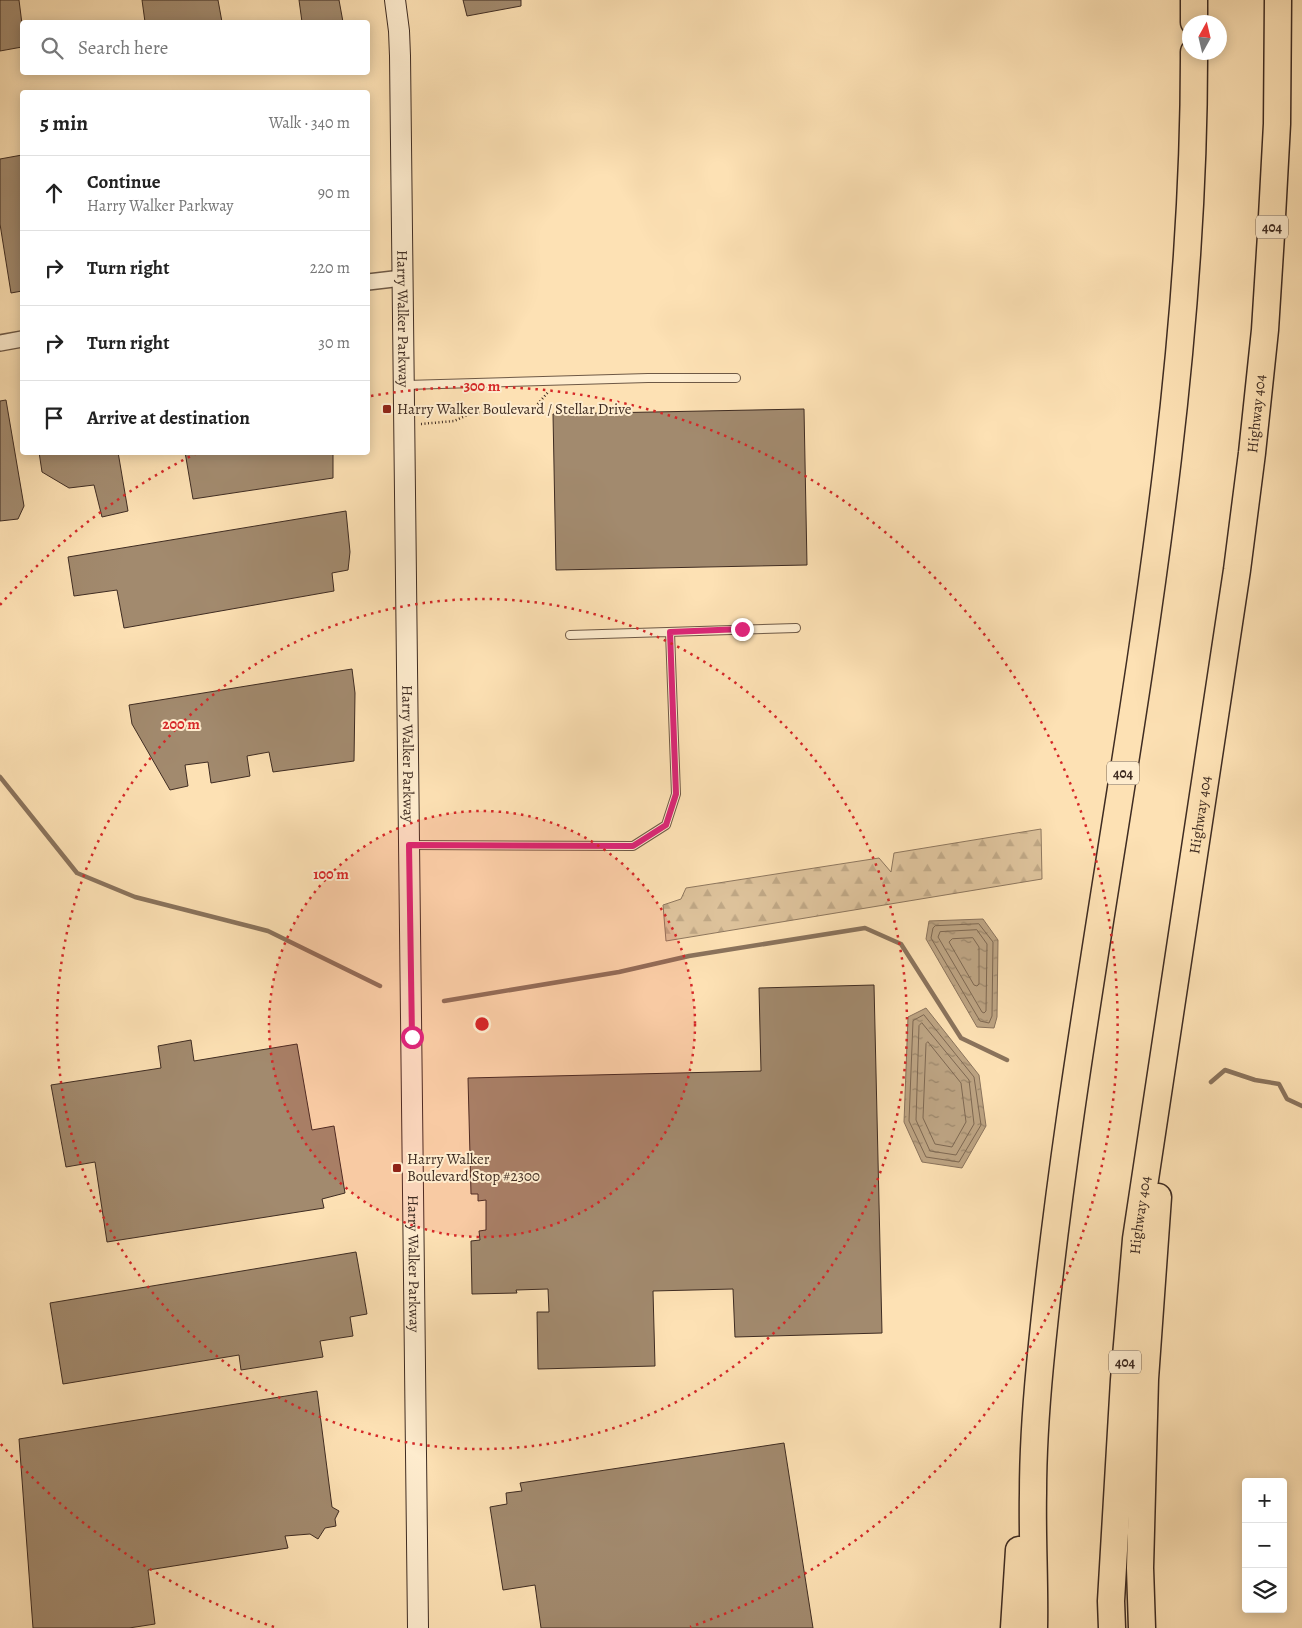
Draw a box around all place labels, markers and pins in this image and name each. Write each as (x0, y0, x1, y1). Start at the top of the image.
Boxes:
place label: Harry Walker Boulevard / Stellar Drive (397, 399, 632, 419)
marker: Harry Walker Boulevard / Stellar Drive (381, 403, 393, 415)
centre of rings (473, 1015, 491, 1033)
place label: Harry Walker Boulevard Stop #2300 (407, 1149, 540, 1186)
marker: Harry Walker Boulevard Stop #2300 (391, 1162, 403, 1174)

